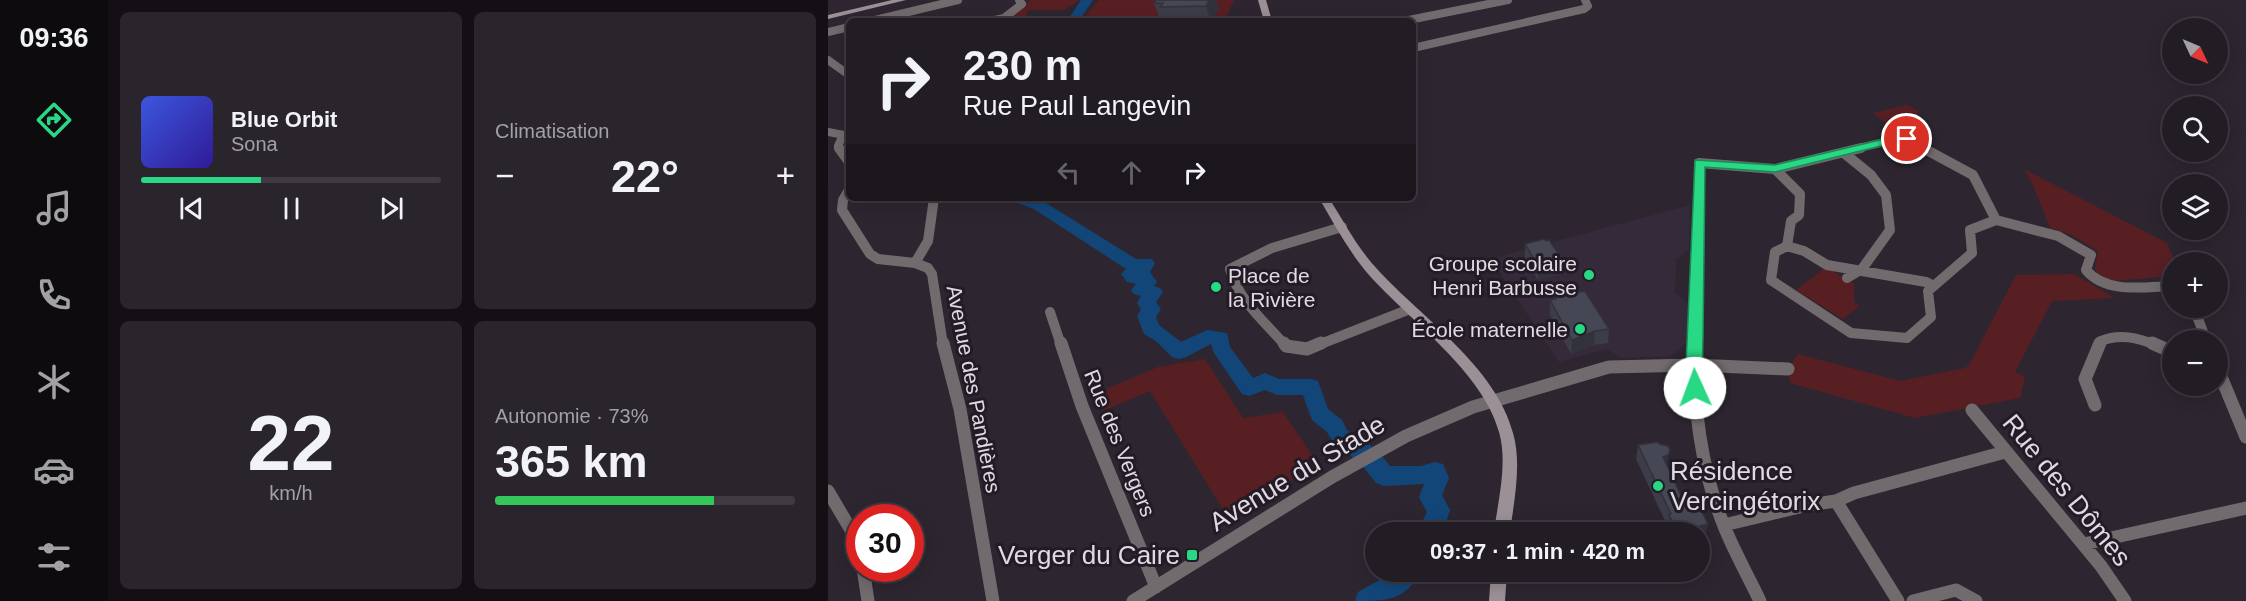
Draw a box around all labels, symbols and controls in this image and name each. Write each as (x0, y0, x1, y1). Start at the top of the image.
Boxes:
north arrow (2162, 18, 2228, 84)
map controls (2162, 18, 2228, 396)
text: 09:36 (19, 23, 89, 53)
icon: right (864, 42, 942, 120)
text: 230 m (963, 42, 1082, 89)
text: Rue Paul Langevin (963, 91, 1191, 121)
button: search (2162, 96, 2228, 162)
icon: directions (33, 99, 75, 141)
text: Blue Orbit (231, 107, 337, 132)
pin (1881, 113, 1932, 164)
text: Climatisation (495, 120, 609, 142)
icon: arrive (1890, 122, 1923, 155)
text: Sona (231, 133, 278, 155)
text: 22° (611, 151, 679, 202)
icon: left (1052, 156, 1085, 189)
icon: ahead (1115, 156, 1148, 189)
icon: right (1178, 156, 1211, 189)
text: − (495, 157, 514, 194)
text: + (776, 157, 795, 194)
button: layers (2162, 174, 2228, 240)
icon: music (33, 187, 75, 229)
icon: previous (175, 192, 208, 225)
icon: pause (275, 192, 308, 225)
icon: next (375, 192, 408, 225)
place label: Groupe scolaire Henri Barbusse (1429, 252, 1577, 299)
button: + (2162, 252, 2228, 318)
place label: Place de la Rivière (1228, 264, 1316, 311)
marker: Groupe scolaire Henri Barbusse (1582, 268, 1596, 282)
icon: phone (33, 274, 75, 316)
marker: Place de la Rivière (1209, 280, 1223, 294)
street label: Avenue des Pandières (943, 283, 1005, 495)
place label: École maternelle (1412, 318, 1568, 341)
marker: École maternelle (1573, 322, 1587, 336)
button: − (2162, 330, 2228, 396)
position arrow (1663, 356, 1727, 420)
icon: climate (33, 361, 75, 403)
street label: Rue des Vergers (1080, 366, 1160, 520)
text: 22 (248, 399, 334, 487)
text: Autonomie · 73% (495, 405, 648, 427)
street label: Rue des Dômes (1997, 408, 2137, 572)
street label: Avenue du Stade (1204, 409, 1390, 537)
text: 365 km (495, 436, 648, 487)
icon: car (33, 449, 75, 491)
place label: Résidence Vercingétorix (1670, 456, 1820, 516)
marker: Résidence Vercingétorix (1651, 479, 1665, 493)
text: km/h (269, 482, 313, 504)
speed limit sign: 30 (846, 504, 924, 582)
icon: filters (33, 536, 75, 578)
text: 09:37 · 1 min · 420 m (1430, 539, 1645, 564)
place label: Verger du Caire (998, 540, 1180, 570)
marker: Verger du Caire (1185, 548, 1199, 562)

